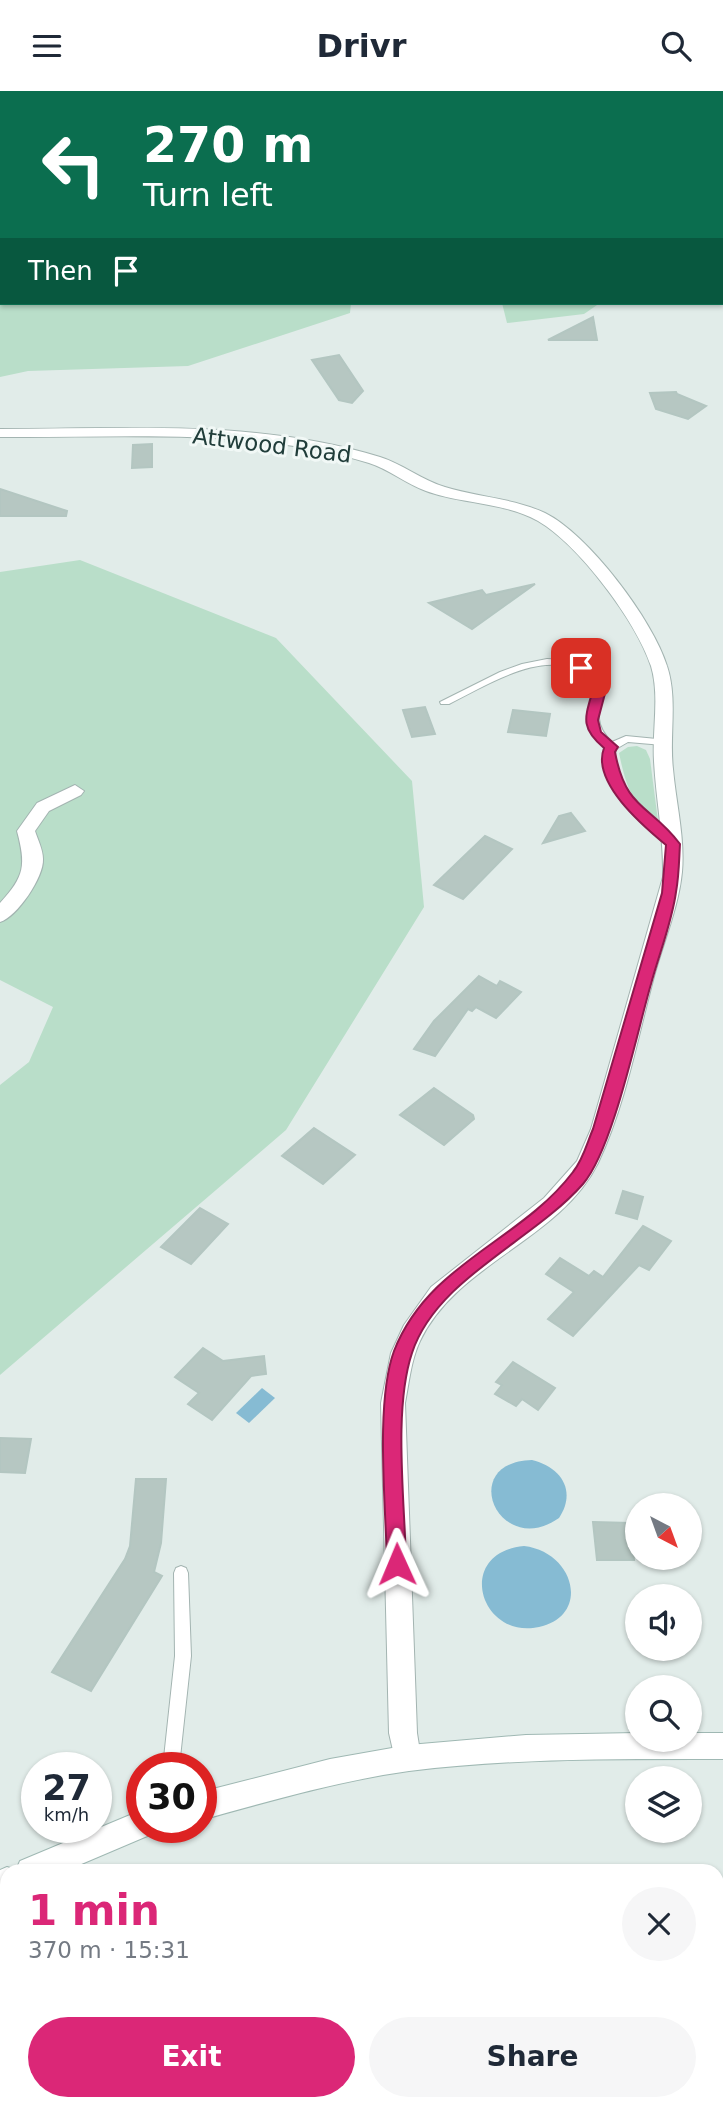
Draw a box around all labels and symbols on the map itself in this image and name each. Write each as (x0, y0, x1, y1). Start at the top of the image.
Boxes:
street label: Attwood Road (191, 422, 353, 468)
pin (551, 638, 611, 698)
north arrow (625, 1493, 702, 1570)
position arrow (360, 1527, 434, 1601)
speed limit sign: 30 (126, 1752, 217, 1843)

